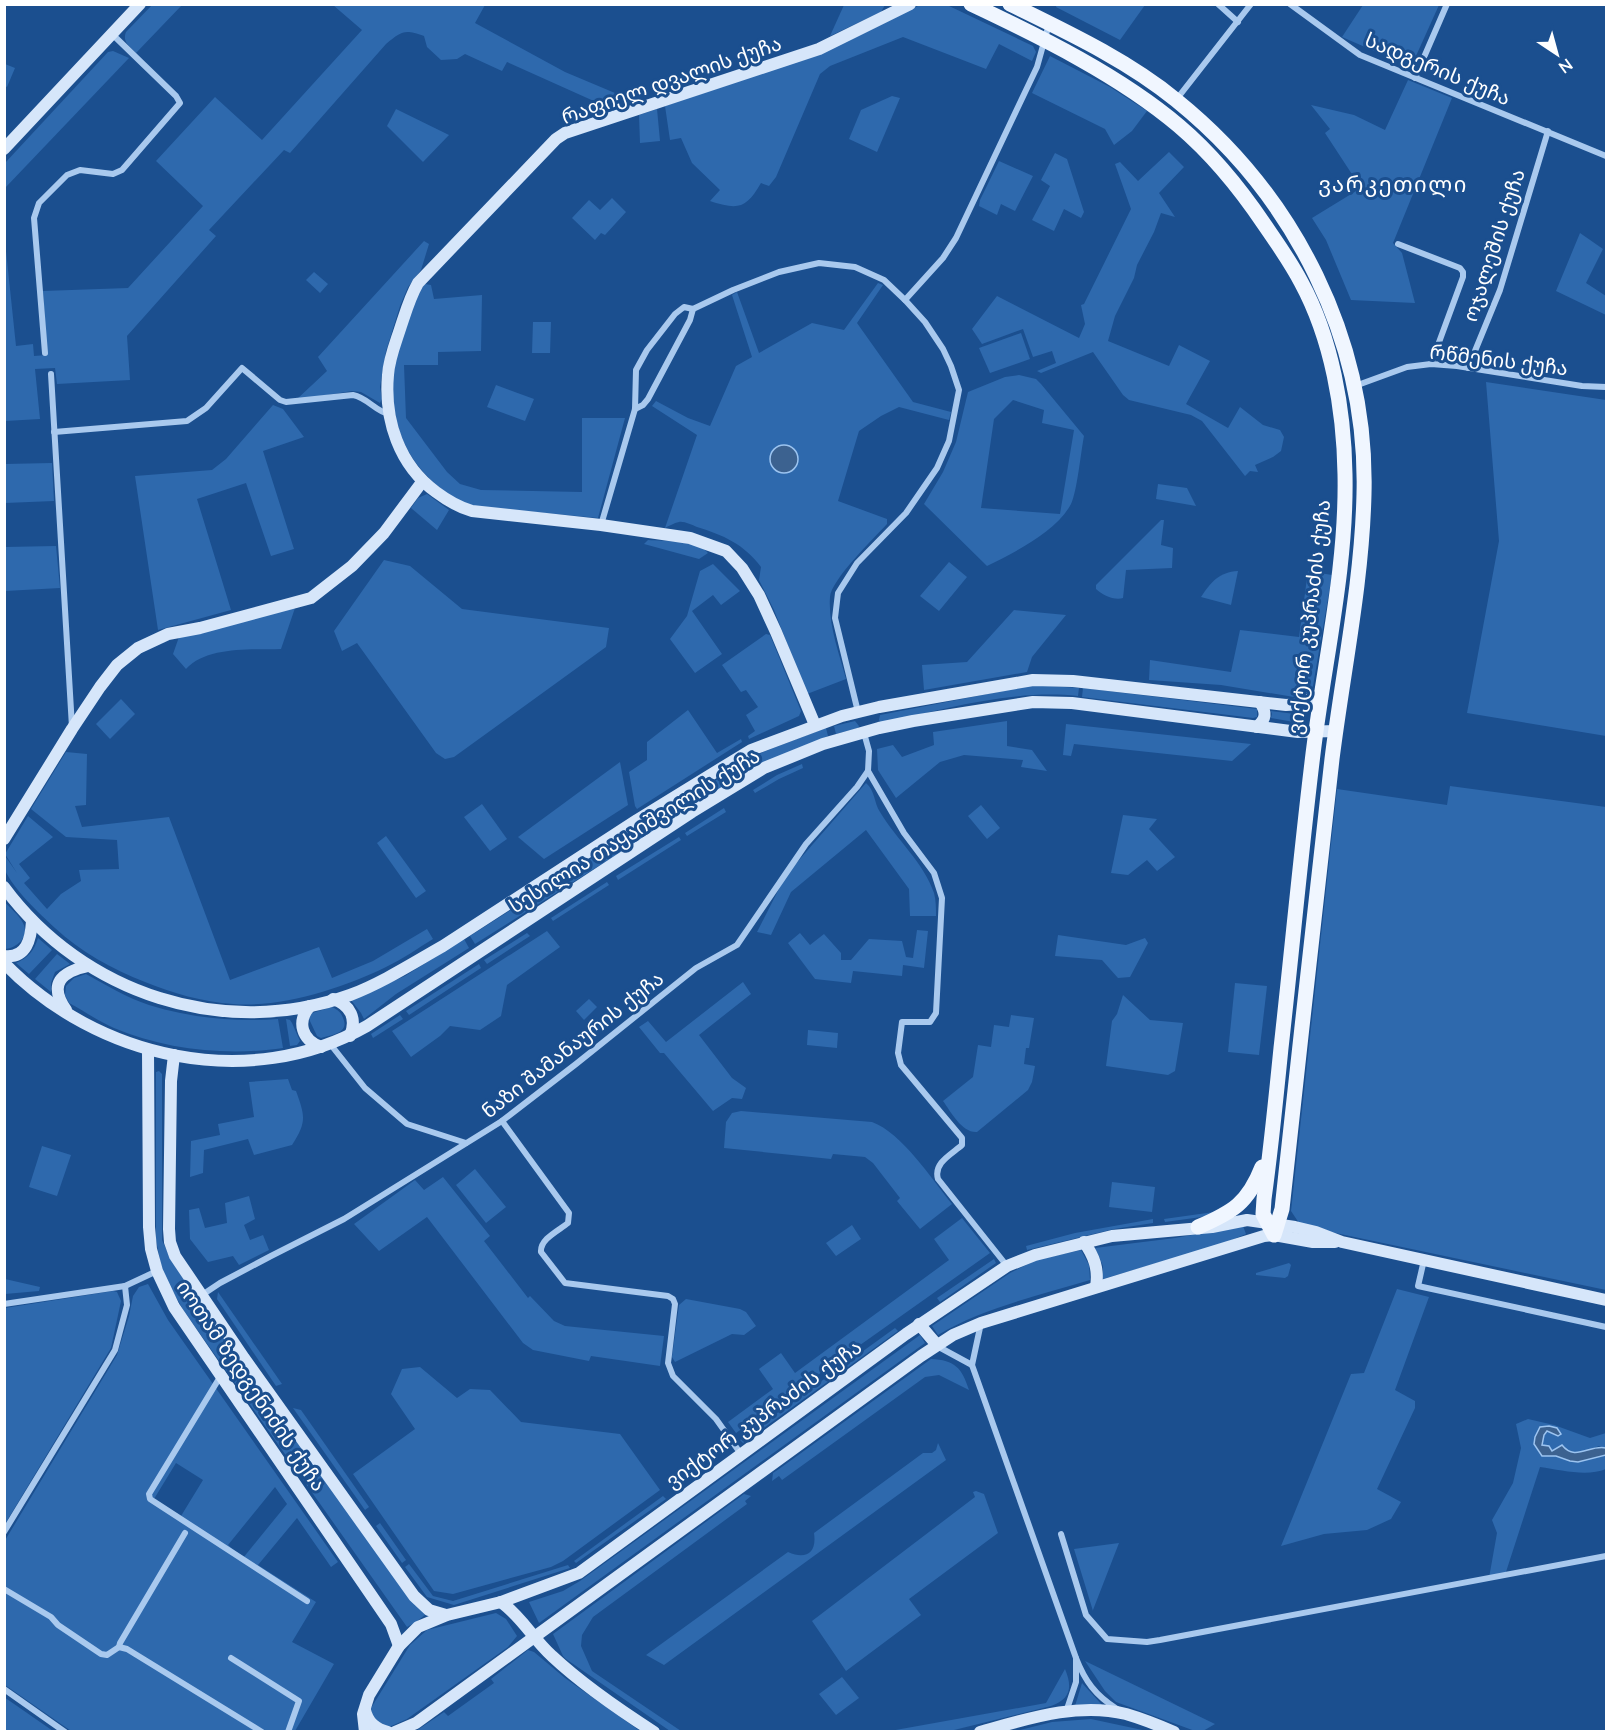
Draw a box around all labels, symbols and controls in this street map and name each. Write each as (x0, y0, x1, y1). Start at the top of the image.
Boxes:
north arrow (1527, 24, 1587, 84)
street label: სადგერის ქუჩა (1361, 27, 1514, 111)
street label: რაფიელ დვალის ქუჩა (558, 30, 785, 130)
text: N (1556, 55, 1577, 78)
street label: ოჯალეშის ქუჩა (1457, 166, 1531, 325)
district label: ვარკეთილი (1318, 170, 1468, 198)
street label: რწმენის ქუჩა (1428, 339, 1569, 380)
street label: ვიქტორ კუპრაძის ქუჩა (1282, 498, 1335, 736)
street label: სესილია თაყაიშვილის ქუჩა (504, 743, 765, 919)
street label: ნაზი შამანაურის ქუჩა (476, 966, 668, 1123)
street label: იოთამ ზედგენიძის ქუჩა (171, 1275, 332, 1496)
street label: ვიქტორ კუპრაძის ქუჩა (660, 1334, 866, 1493)

